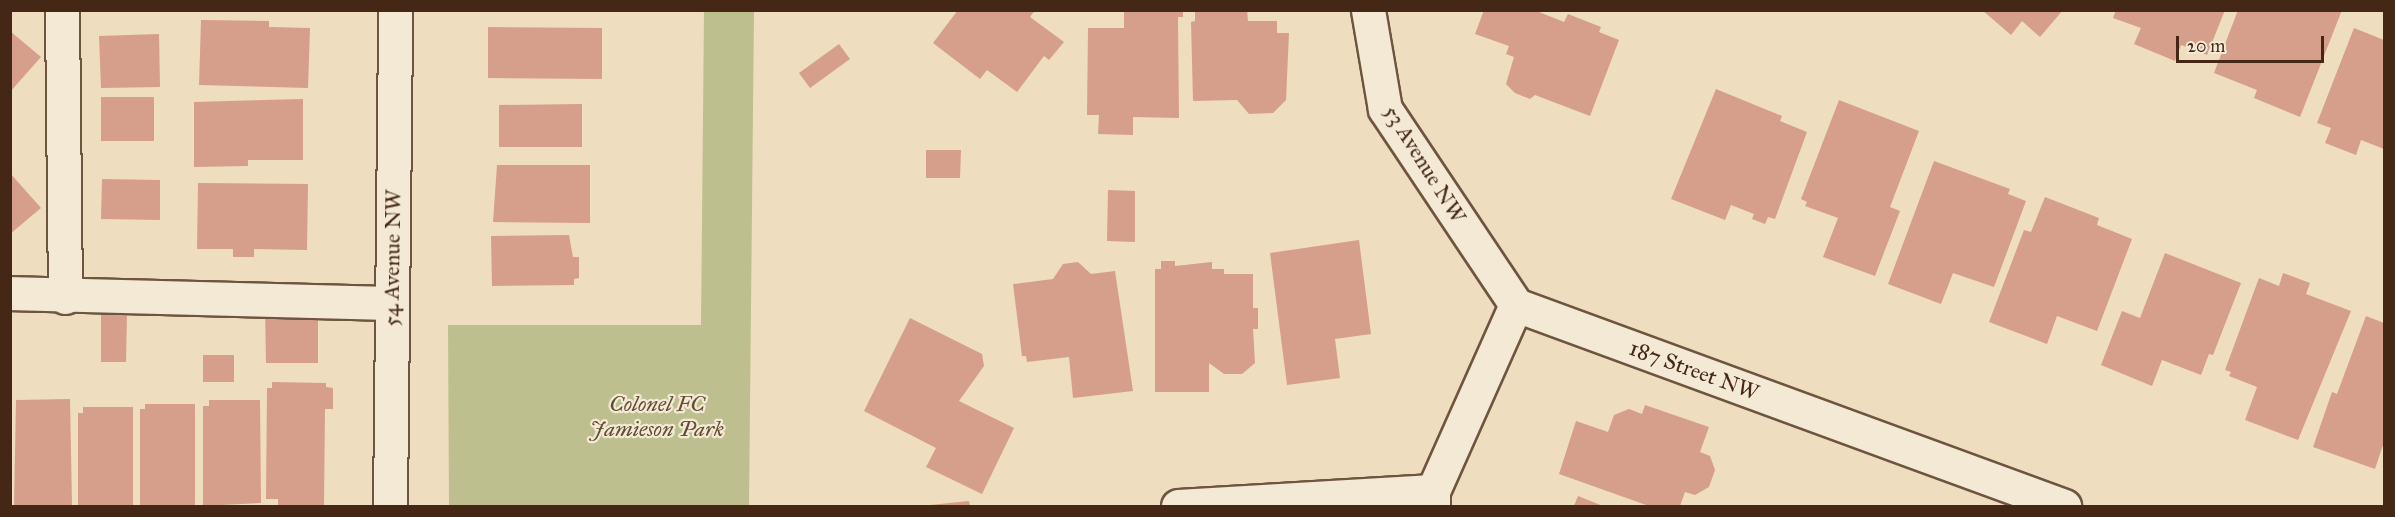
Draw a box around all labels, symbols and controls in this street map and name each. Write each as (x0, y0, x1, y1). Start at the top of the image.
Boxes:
scale bar (2179, 24, 2328, 62)
text: 20 m (2187, 35, 2225, 57)
street label: 53 Avenue NW (1378, 100, 1472, 228)
street label: 54 Avenue NW (378, 189, 406, 327)
street label: 187 Street NW (1626, 334, 1762, 406)
park label: Colonel FC Jamieson Park (590, 390, 724, 442)

